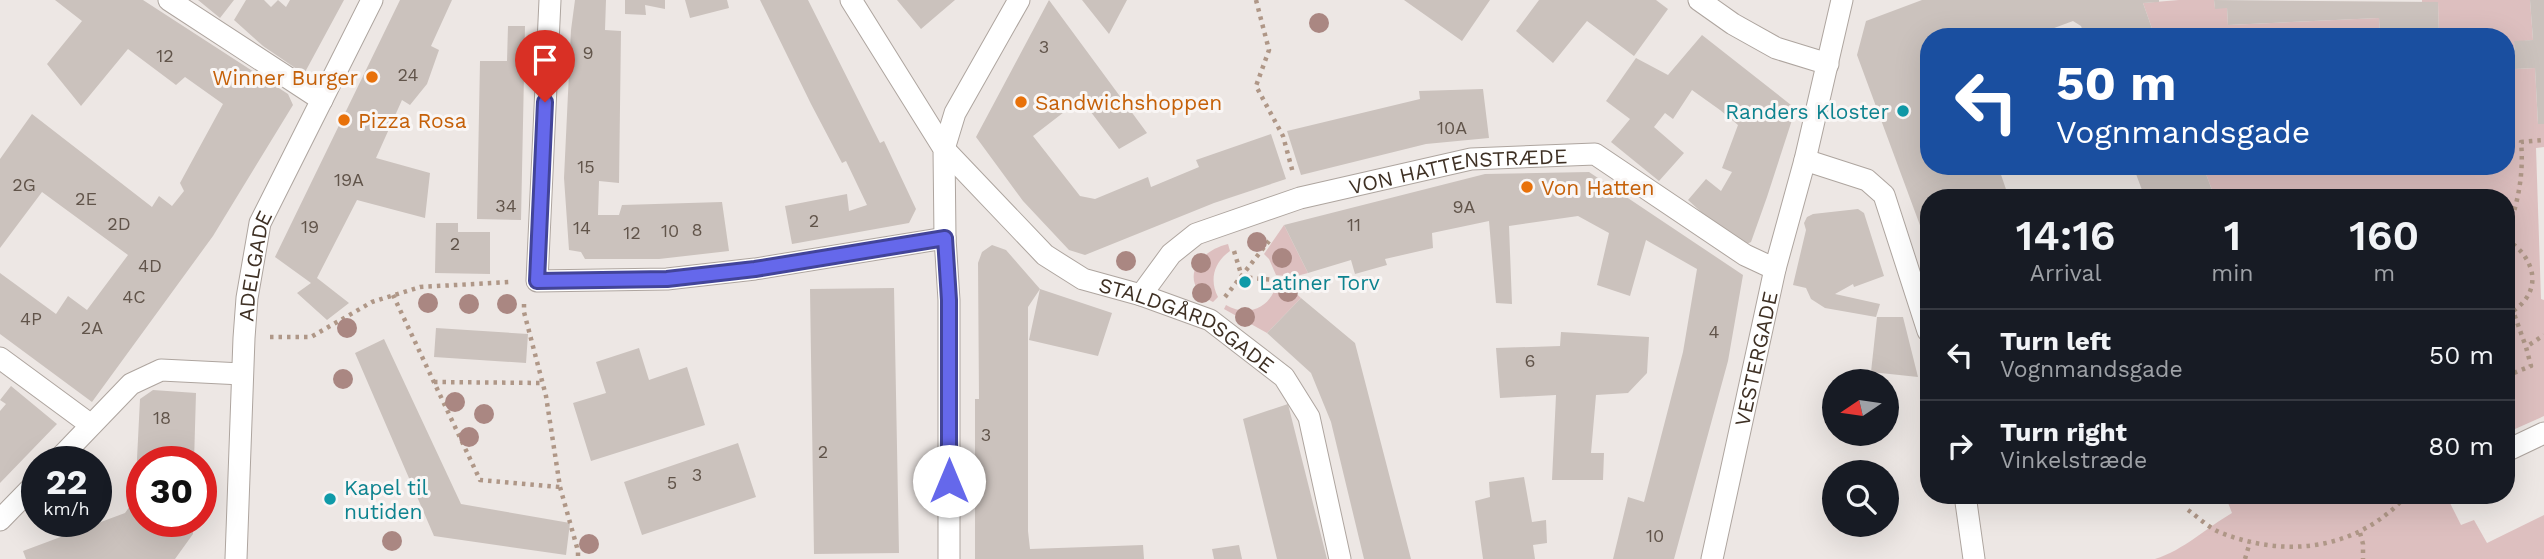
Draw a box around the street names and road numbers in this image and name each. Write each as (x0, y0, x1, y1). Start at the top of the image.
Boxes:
street label: VON HATTENSTRÆDE (1346, 143, 1568, 199)
street label: ADELGADE (233, 206, 277, 322)
street label: STALDGÅRDSGADE (1096, 272, 1280, 378)
street label: VESTERGADE (1729, 289, 1782, 428)

